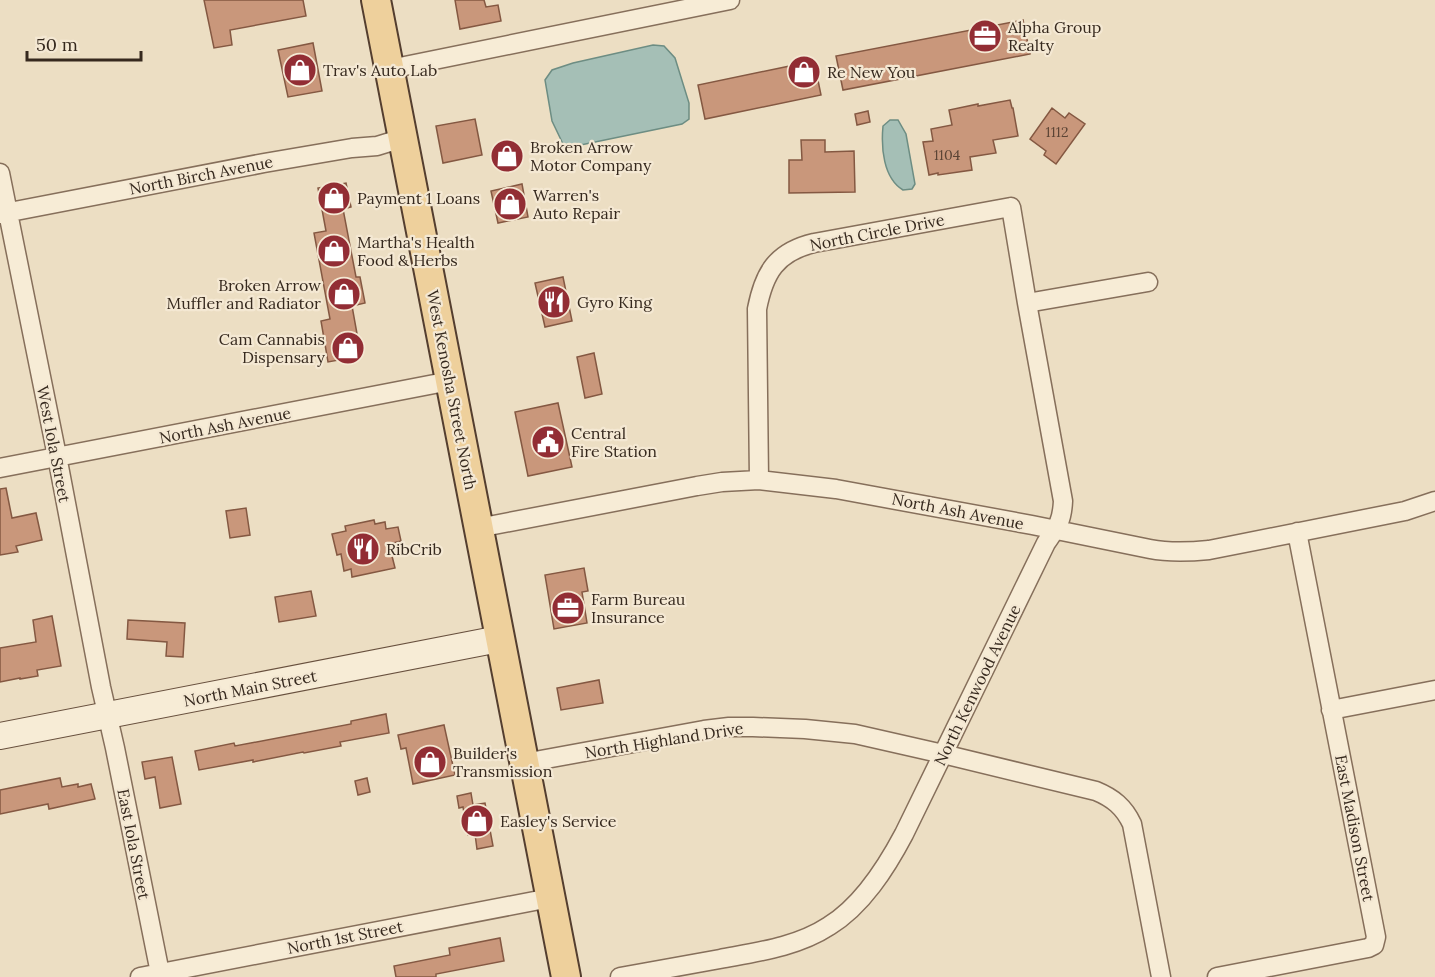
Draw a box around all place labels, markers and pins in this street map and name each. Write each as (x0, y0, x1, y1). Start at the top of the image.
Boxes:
place label: Alpha Group Realty (1007, 17, 1101, 55)
office icon: Alpha Group Realty (967, 18, 1003, 54)
shop icon: Trav's Auto Lab (282, 52, 318, 88)
shop icon: Re New You (786, 54, 822, 90)
place label: Trav's Auto Lab (323, 60, 437, 80)
place label: Re New You (827, 62, 916, 82)
place label: Broken Arrow Motor Company (530, 137, 652, 175)
shop icon: Broken Arrow Motor Company (489, 138, 525, 174)
shop icon: Payment 1 Loans (316, 180, 352, 216)
place label: Warren's Auto Repair (532, 185, 620, 223)
shop icon: Warren's Auto Repair (492, 186, 528, 222)
place label: Payment 1 Loans (357, 188, 480, 208)
place label: Martha's Health Food & Herbs (357, 232, 475, 270)
shop icon: Martha's Health Food & Herbs (316, 233, 352, 269)
place label: Broken Arrow Muffler and Radiator (166, 275, 321, 313)
shop icon: Broken Arrow Muffler and Radiator (326, 276, 362, 312)
restaurant icon: Gyro King (536, 284, 572, 320)
place label: Gyro King (577, 292, 653, 312)
place label: Cam Cannabis Dispensary (219, 329, 326, 367)
shop icon: Cam Cannabis Dispensary (330, 330, 366, 366)
place label: Central Fire Station (571, 423, 657, 461)
public building icon: Central Fire Station (530, 424, 566, 460)
restaurant icon: RibCrib (345, 531, 381, 567)
place label: RibCrib (386, 539, 442, 559)
place label: Farm Bureau Insurance (591, 589, 686, 627)
office icon: Farm Bureau Insurance (550, 590, 586, 626)
place label: Builder's Transmission (453, 743, 553, 781)
shop icon: Builder's Transmission (412, 744, 448, 780)
shop icon: Easley's Service (459, 803, 495, 839)
place label: Easley's Service (500, 811, 617, 831)

